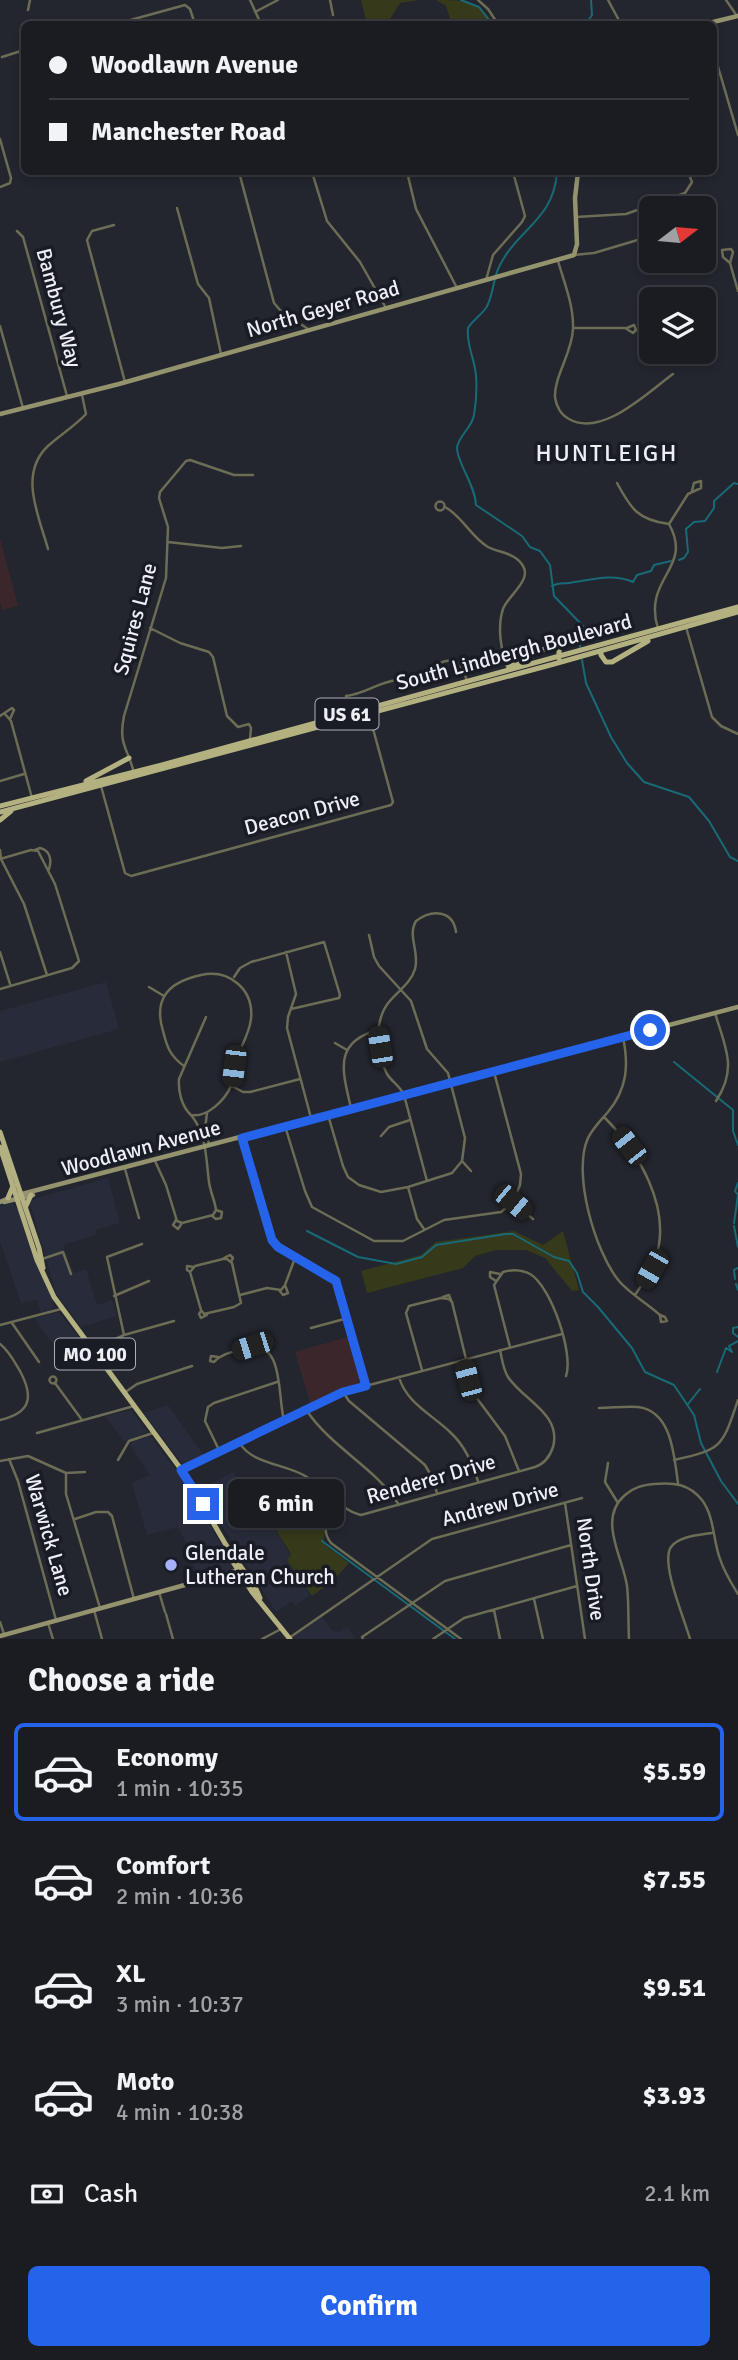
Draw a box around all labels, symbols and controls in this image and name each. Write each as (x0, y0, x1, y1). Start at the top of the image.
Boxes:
text: Woodlawn Avenue (91, 49, 298, 81)
text: Manchester Road (91, 116, 286, 148)
north arrow (639, 196, 716, 273)
map controls (639, 196, 716, 364)
street label: Bambury Way (31, 245, 87, 371)
street label: North Geyer Road (244, 275, 402, 343)
button: layers (639, 287, 716, 364)
district label: HUNTLEIGH (536, 438, 678, 468)
street label: Squires Lane (108, 560, 162, 678)
street label: South Lindbergh Boulevard (393, 608, 635, 696)
road number: US 61 (316, 698, 378, 730)
street label: Deacon Drive (241, 785, 363, 841)
route start (634, 1014, 666, 1046)
car (367, 1025, 394, 1069)
car (222, 1044, 247, 1088)
street label: Woodlawn Avenue (59, 1114, 223, 1182)
car (608, 1123, 651, 1169)
car (491, 1180, 536, 1224)
car (633, 1246, 672, 1292)
car (229, 1330, 276, 1362)
road number: MO 100 (55, 1338, 135, 1370)
car (453, 1357, 484, 1403)
street label: Renderer Drive (363, 1448, 499, 1510)
street label: Warwick Lane (19, 1471, 79, 1599)
street label: Andrew Drive (439, 1476, 561, 1532)
callout: 6 min (228, 1480, 343, 1528)
route end (187, 1488, 219, 1520)
text: 6 min (258, 1489, 314, 1518)
street label: North Drive (571, 1516, 611, 1622)
place label: Glendale Lutheran Church (185, 1540, 335, 1590)
marker: Glendale Lutheran Church (163, 1557, 179, 1573)
text: Choose a ride (28, 1661, 215, 1700)
icon: car (32, 1741, 95, 1804)
text: Economy (116, 1742, 218, 1774)
text: $5.59 (642, 1756, 706, 1788)
text: 1 min · 10:35 (116, 1774, 244, 1803)
icon: car (32, 1849, 95, 1912)
text: Comfort (116, 1850, 210, 1882)
text: $7.55 (642, 1864, 706, 1896)
text: 2 min · 10:36 (116, 1882, 244, 1911)
icon: car (32, 1957, 95, 2020)
text: XL (116, 1958, 146, 1990)
text: $9.51 (642, 1972, 706, 2004)
text: 3 min · 10:37 (116, 1990, 244, 2019)
icon: car (32, 2065, 95, 2128)
text: Moto (116, 2066, 174, 2098)
text: $3.93 (642, 2080, 706, 2112)
text: 4 min · 10:38 (116, 2098, 244, 2127)
icon: cash (28, 2175, 66, 2213)
text: Cash (84, 2178, 138, 2210)
text: 2.1 km (644, 2179, 710, 2208)
button: Confirm (28, 2266, 710, 2346)

